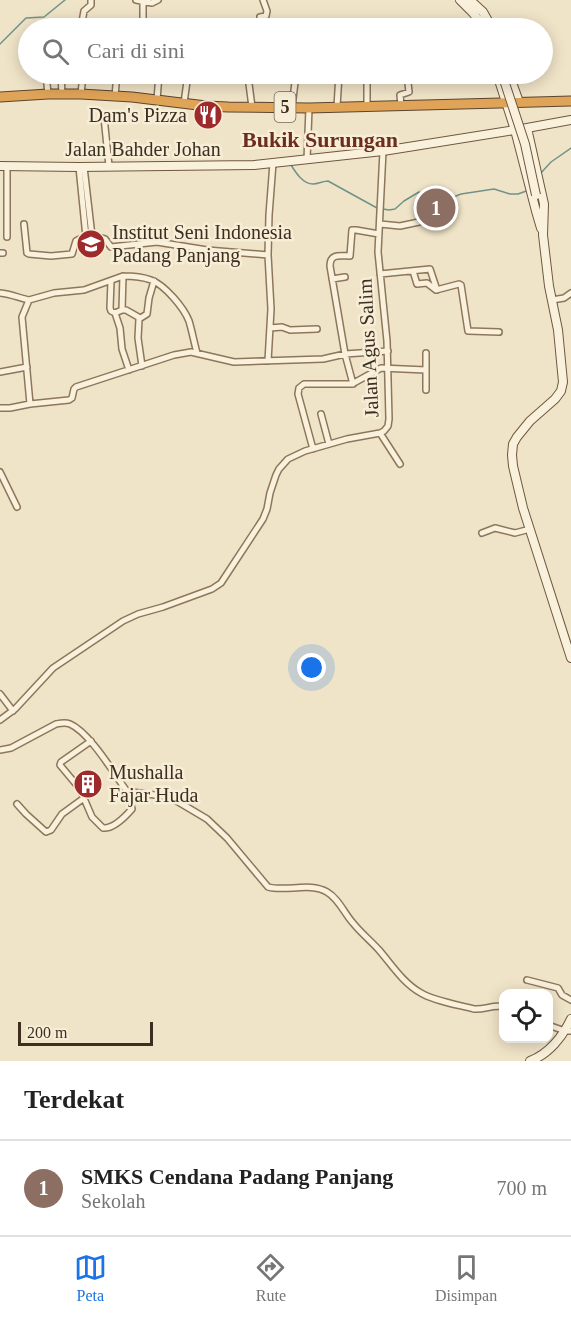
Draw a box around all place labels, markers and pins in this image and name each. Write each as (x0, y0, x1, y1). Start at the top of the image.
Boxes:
restaurant icon: Dam's Pizza (192, 99, 224, 131)
place label: Dam's Pizza (88, 104, 187, 126)
pin: 1 (416, 186, 456, 230)
place label: Institut Seni Indonesia Padang Panjang (112, 221, 292, 267)
school or university icon: Institut Seni Indonesia Padang Panjang (75, 228, 107, 260)
place label: Mushalla Fajar Huda (109, 761, 199, 807)
building icon: Mushalla Fajar Huda (72, 768, 104, 800)

